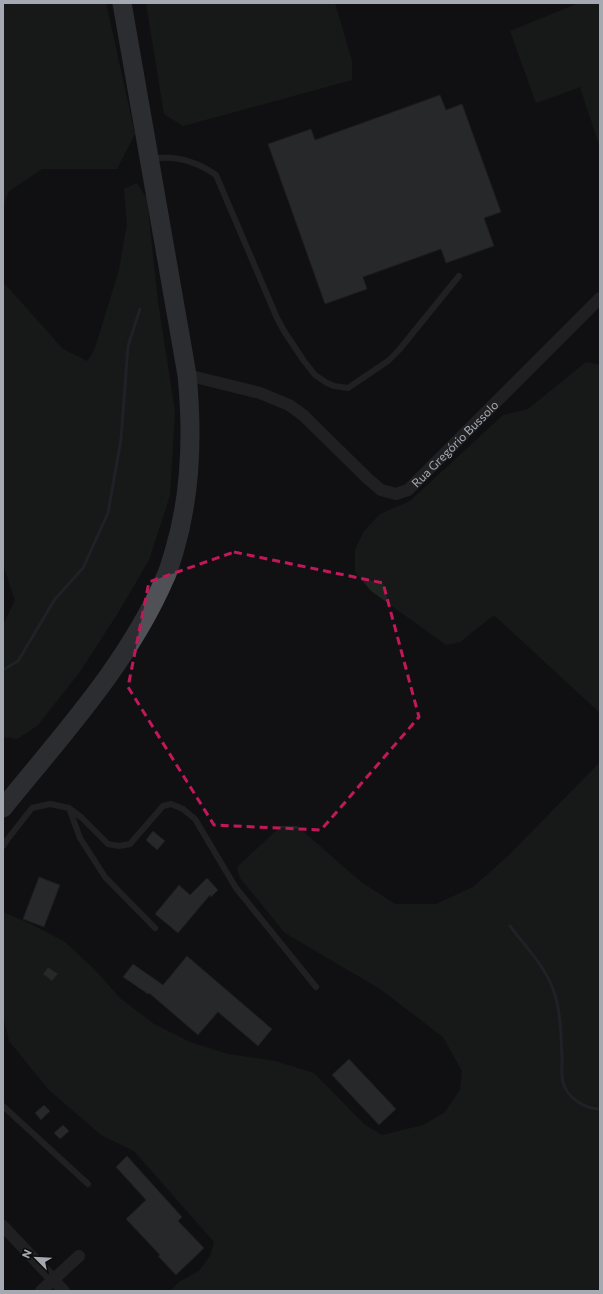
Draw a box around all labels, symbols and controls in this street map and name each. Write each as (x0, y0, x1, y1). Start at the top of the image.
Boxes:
street label: Rua Gregório Bussolo (408, 397, 501, 490)
north arrow (16, 1238, 56, 1278)
text: N (19, 1247, 34, 1260)

